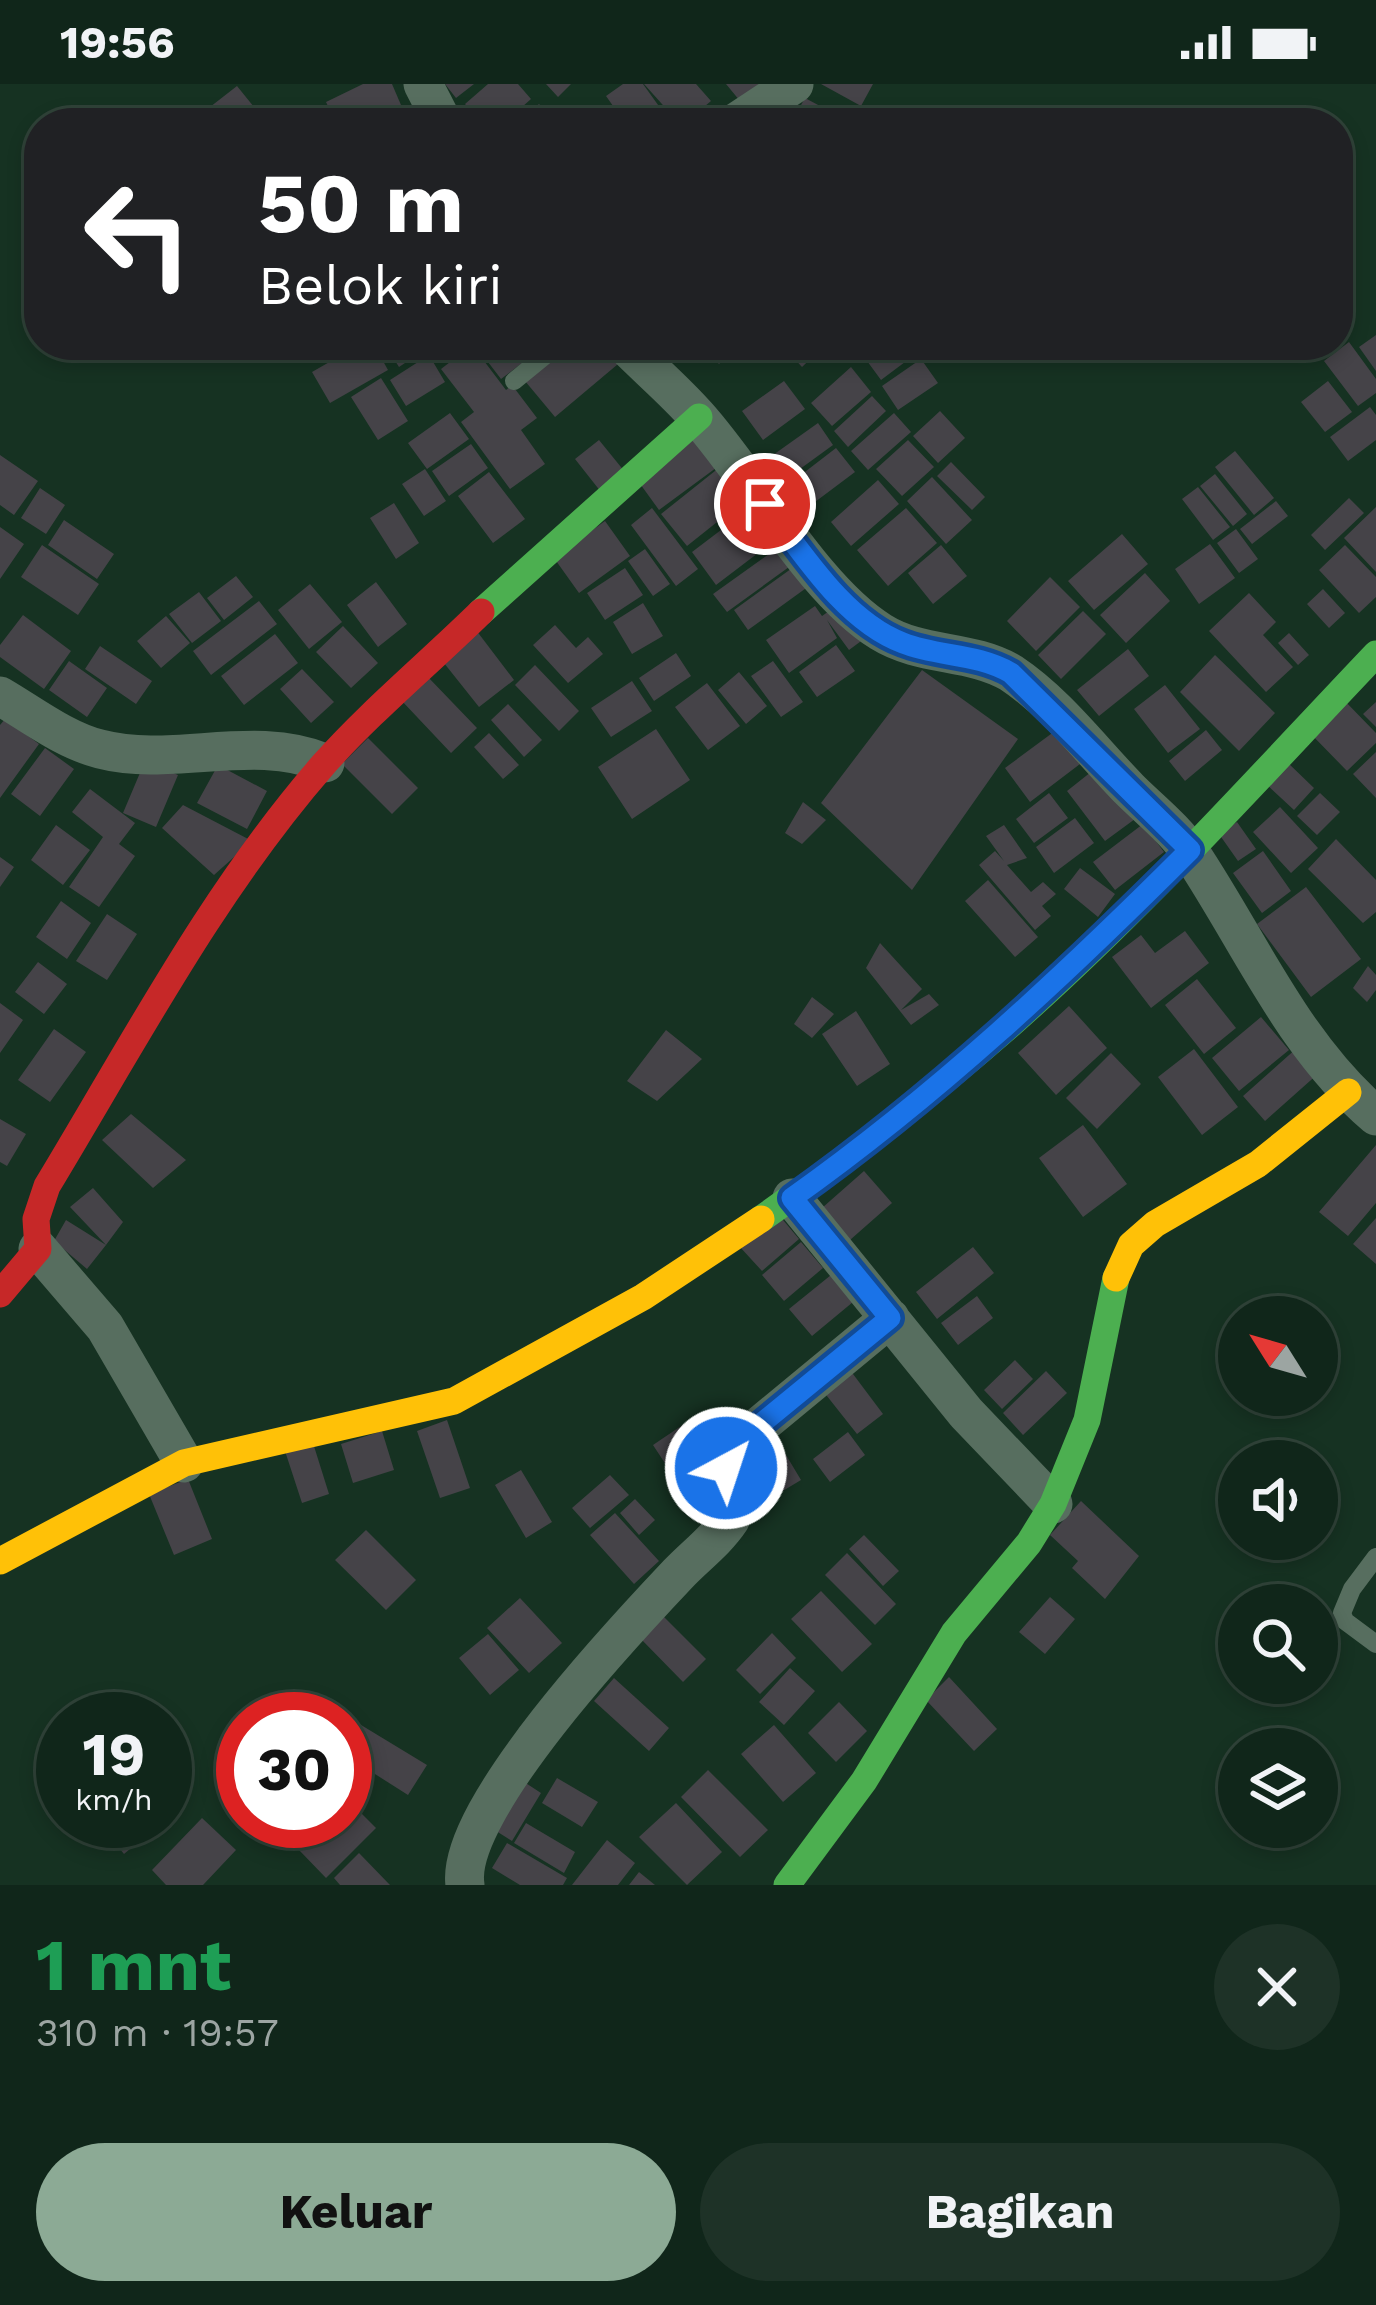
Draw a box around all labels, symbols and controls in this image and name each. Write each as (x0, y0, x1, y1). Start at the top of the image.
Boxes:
text: 19:56 (60, 16, 175, 69)
text: 50 m (258, 154, 464, 252)
icon: left (60, 156, 216, 312)
text: Belok kiri (258, 254, 503, 317)
pin (714, 453, 816, 555)
icon: arrive (732, 471, 798, 537)
north arrow (1218, 1296, 1338, 1416)
map controls (1218, 1296, 1338, 1848)
position arrow (663, 1405, 789, 1531)
button: sound (1218, 1440, 1338, 1560)
button: search (1218, 1584, 1338, 1704)
speed limit sign: 30 (216, 1692, 372, 1848)
text: 19 (83, 1719, 145, 1790)
button: layers (1218, 1728, 1338, 1848)
text: km/h (75, 1782, 153, 1817)
text: 1 mnt (36, 1923, 231, 2007)
button: close (1214, 1924, 1340, 2050)
text: 310 m · 19:57 (36, 2010, 279, 2055)
button: Keluar (36, 2143, 676, 2281)
button: Bagikan (700, 2143, 1340, 2281)

